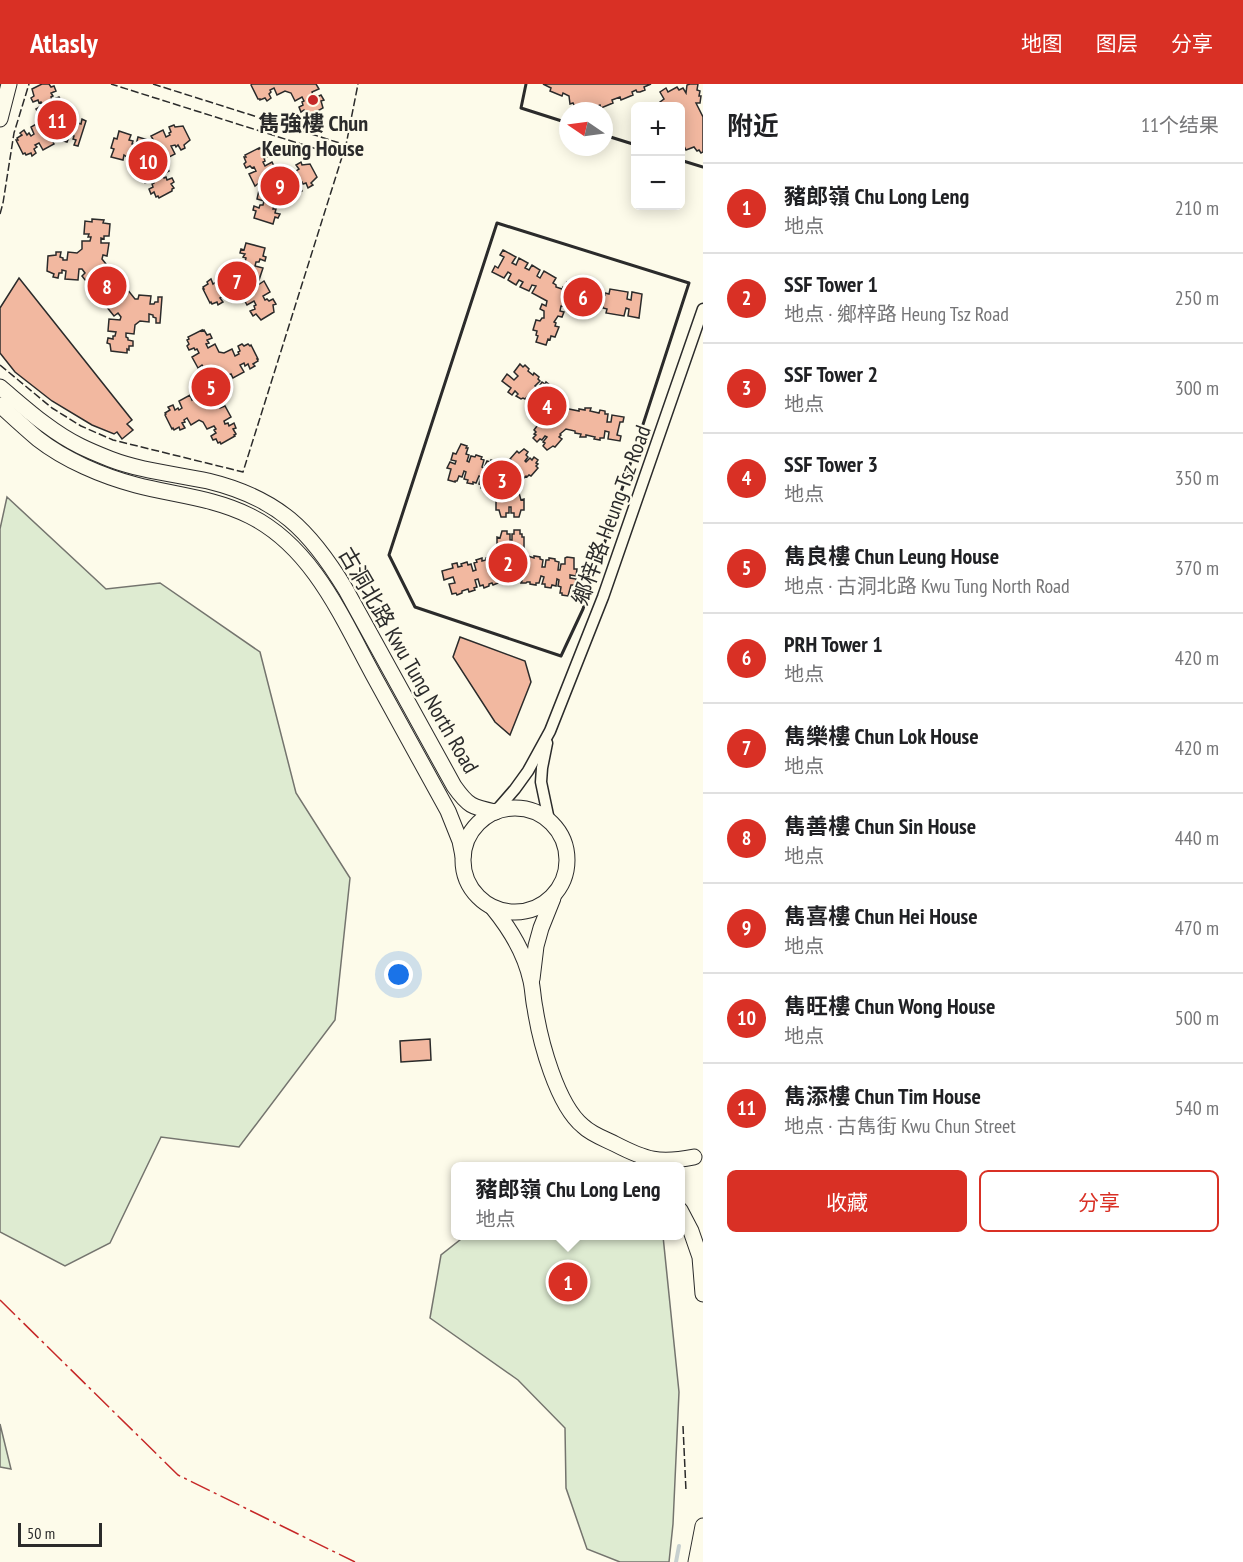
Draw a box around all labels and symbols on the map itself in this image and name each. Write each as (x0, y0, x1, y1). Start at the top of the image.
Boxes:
marker: 雋強樓 Chun Keung House (306, 93, 320, 107)
pin: 11 (38, 98, 76, 142)
north arrow (559, 102, 613, 156)
place label: 雋強樓 Chun Keung House (258, 109, 368, 162)
pin: 10 (128, 138, 168, 184)
pin: 9 (260, 164, 300, 208)
pin: 7 (218, 258, 256, 304)
pin: 8 (88, 264, 126, 308)
pin: 6 (564, 274, 602, 320)
pin: 5 (192, 364, 230, 410)
pin: 4 (528, 384, 566, 428)
street label: 鄉梓路 Heung Tsz Road (565, 421, 657, 609)
pin: 3 (482, 458, 522, 502)
pin: 2 (488, 540, 528, 586)
street label: 古洞北路 Kwu Tung North Road (333, 542, 485, 778)
your location (384, 960, 413, 989)
pin: 1 (548, 1260, 588, 1304)
scale bar (18, 1520, 102, 1548)

